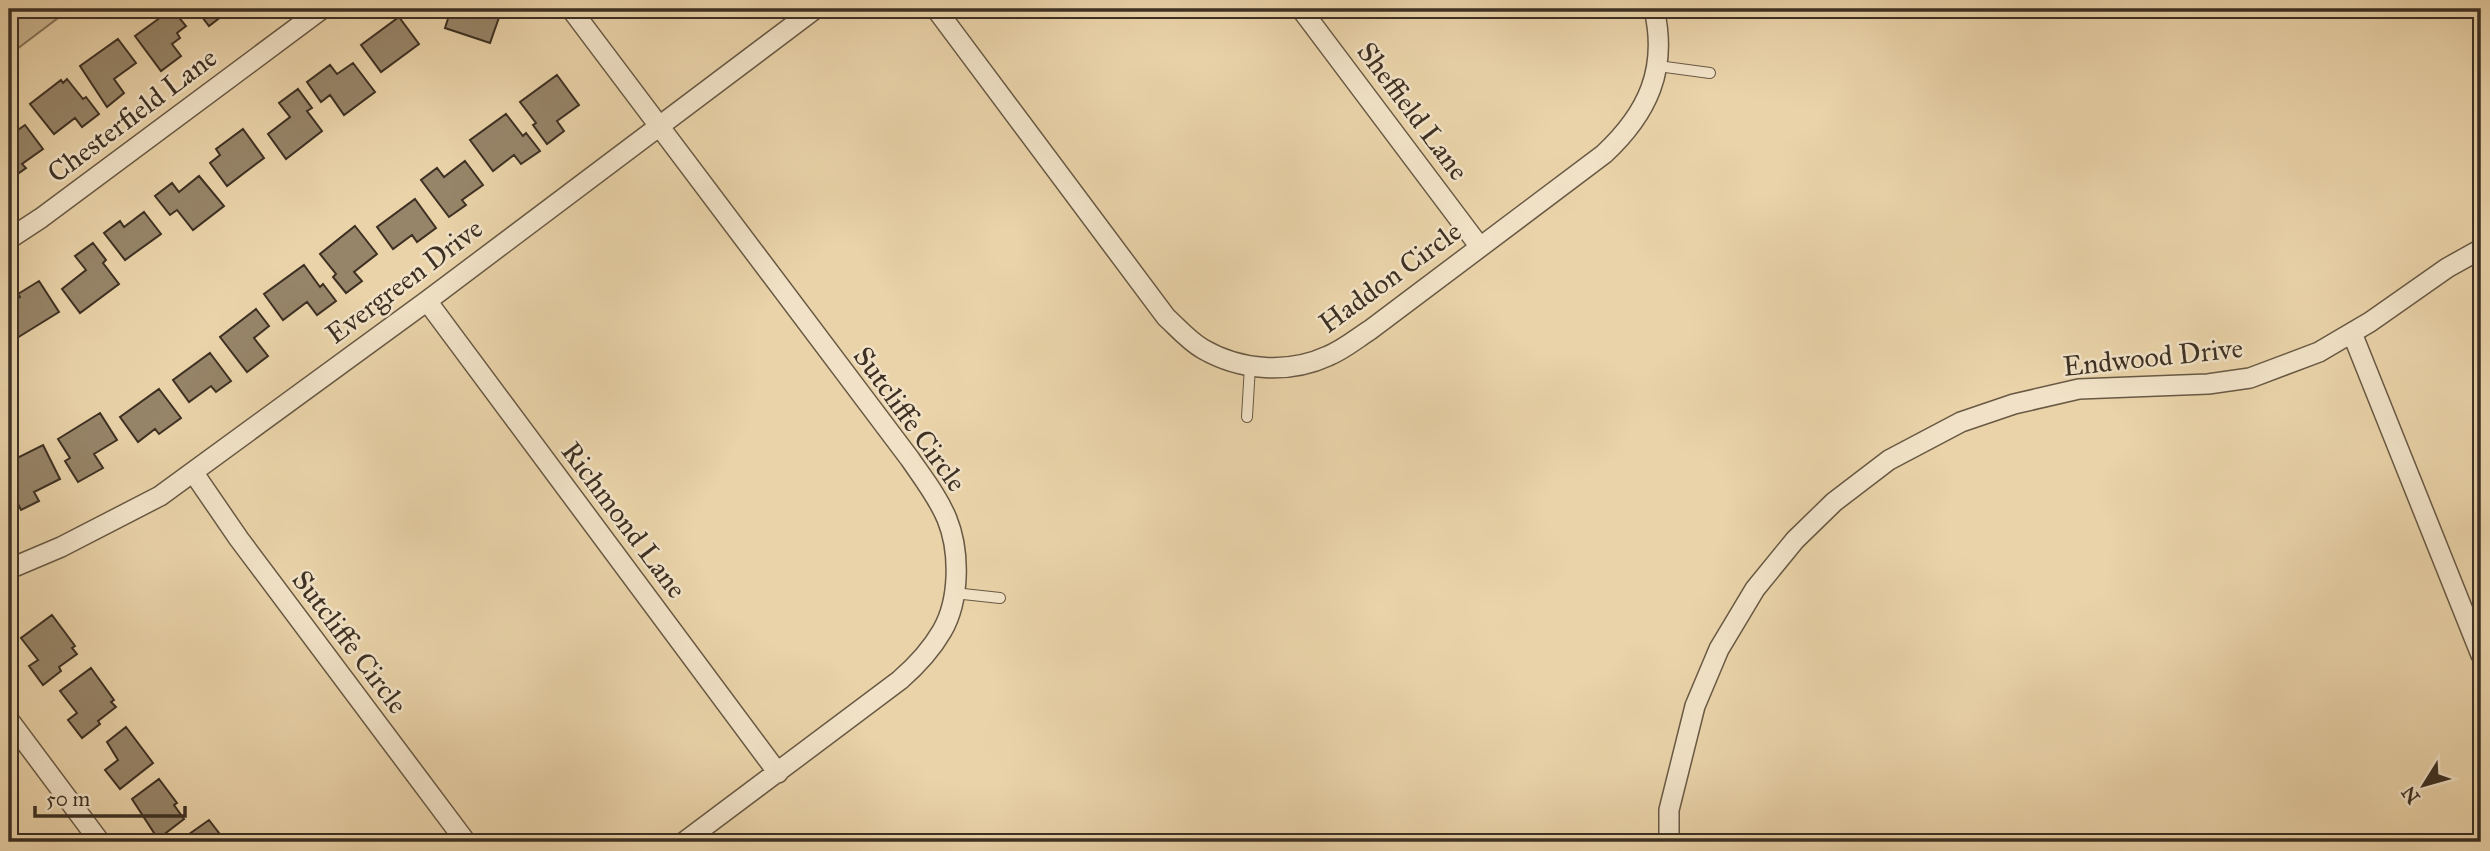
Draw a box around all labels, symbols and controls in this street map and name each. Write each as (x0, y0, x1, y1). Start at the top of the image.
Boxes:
street label: Sheffield Lane (1350, 35, 1476, 187)
street label: Chesterfield Lane (40, 40, 224, 190)
street label: Evergreen Drive (319, 211, 489, 351)
street label: Haddon Circle (1312, 214, 1468, 340)
street label: Endwood Drive (2061, 330, 2245, 384)
street label: Sutcliffe Circle (846, 340, 974, 498)
street label: Richmond Lane (554, 435, 694, 605)
street label: Sutcliffe Circle (285, 563, 415, 721)
north arrow (2388, 750, 2458, 820)
scale bar (35, 774, 186, 818)
text: N (2397, 782, 2425, 808)
text: 50 m (46, 786, 91, 812)

